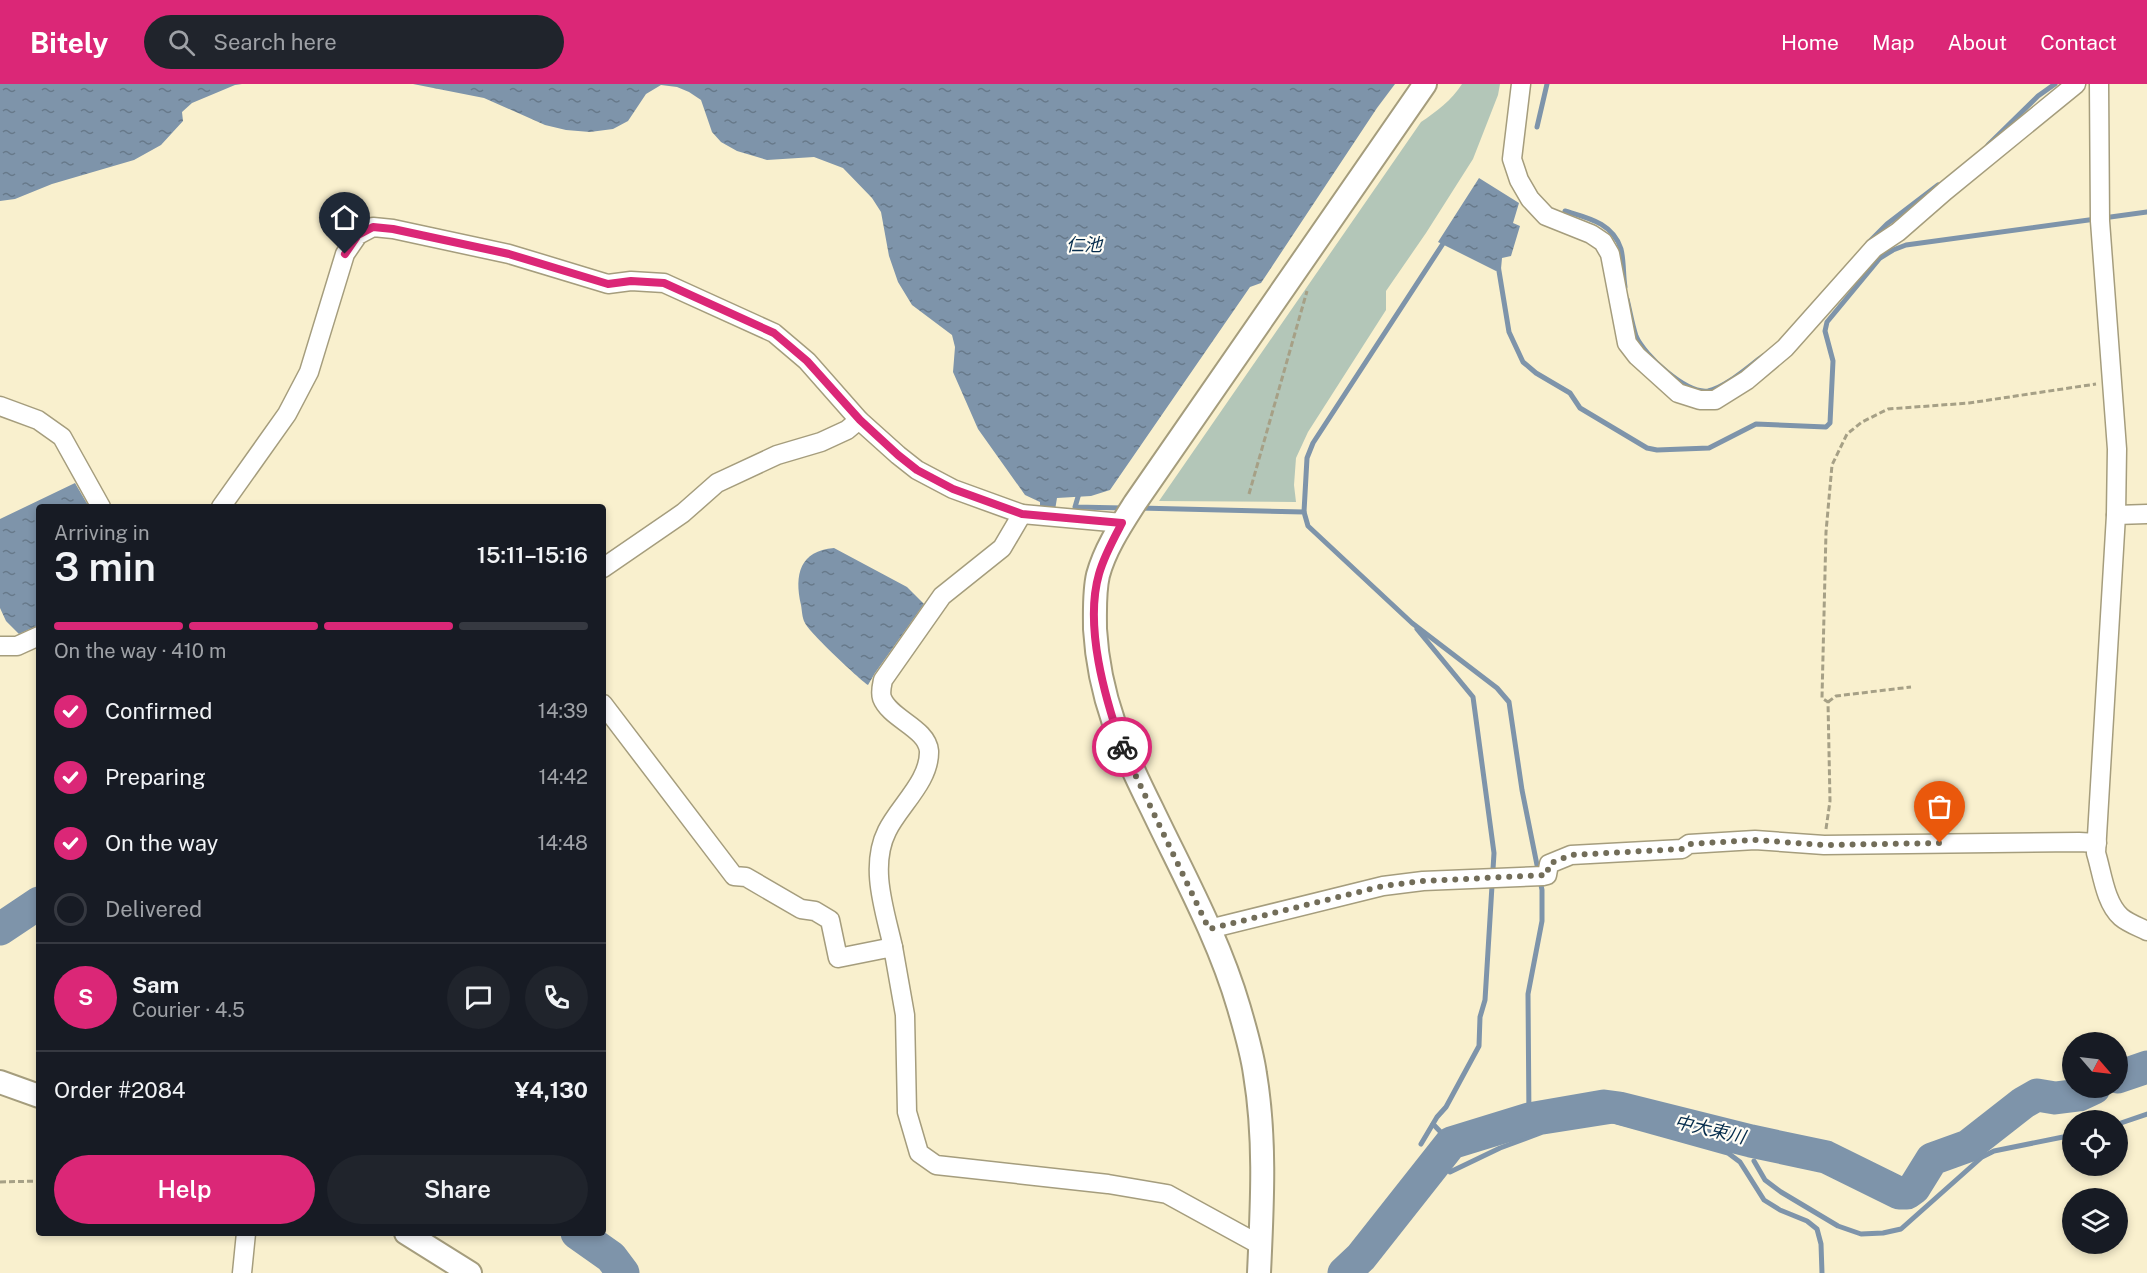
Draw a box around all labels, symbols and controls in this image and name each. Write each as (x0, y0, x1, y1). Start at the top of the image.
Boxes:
search box (144, 15, 564, 69)
text: Bitely (30, 26, 108, 59)
icon: search (165, 26, 198, 59)
text: Search here (213, 29, 337, 55)
text: Home (1781, 30, 1839, 55)
text: Map (1872, 30, 1915, 55)
text: About (1948, 30, 2007, 55)
text: Contact (2040, 30, 2117, 55)
pin (319, 192, 370, 254)
icon: home (328, 201, 361, 234)
water label: 仁池 (1066, 234, 1104, 255)
text: Arriving in (54, 521, 149, 545)
text: 15:11–15:16 (477, 542, 588, 568)
text: 3 min (54, 544, 156, 590)
text: On the way · 410 m (54, 639, 226, 663)
icon: check (54, 695, 87, 728)
text: Confirmed (105, 698, 212, 724)
text: 14:39 (538, 699, 588, 723)
courier (1092, 717, 1152, 777)
icon: bike (1106, 731, 1139, 764)
icon: check (54, 761, 87, 794)
text: Preparing (105, 764, 206, 790)
text: 14:42 (538, 765, 588, 789)
pin (1914, 781, 1965, 843)
icon: bag (1923, 790, 1956, 823)
icon: check (54, 827, 87, 860)
text: On the way (105, 830, 218, 856)
text: 14:48 (537, 831, 588, 855)
text: Delivered (105, 896, 202, 922)
button: chat (447, 966, 510, 1029)
button: phone (525, 966, 588, 1029)
text: Sam (132, 972, 179, 998)
text: S (78, 984, 93, 1010)
text: Courier · 4.5 (132, 998, 245, 1022)
north arrow (2062, 1032, 2128, 1098)
map controls (2062, 1032, 2128, 1254)
text: Order #2084 (54, 1077, 186, 1103)
text: ¥4,130 (515, 1077, 588, 1103)
button: locate (2062, 1110, 2128, 1176)
water label: 中大束川 (1673, 1111, 1749, 1148)
button: Help (54, 1155, 315, 1224)
button: Share (327, 1155, 588, 1224)
button: layers (2062, 1188, 2128, 1254)

